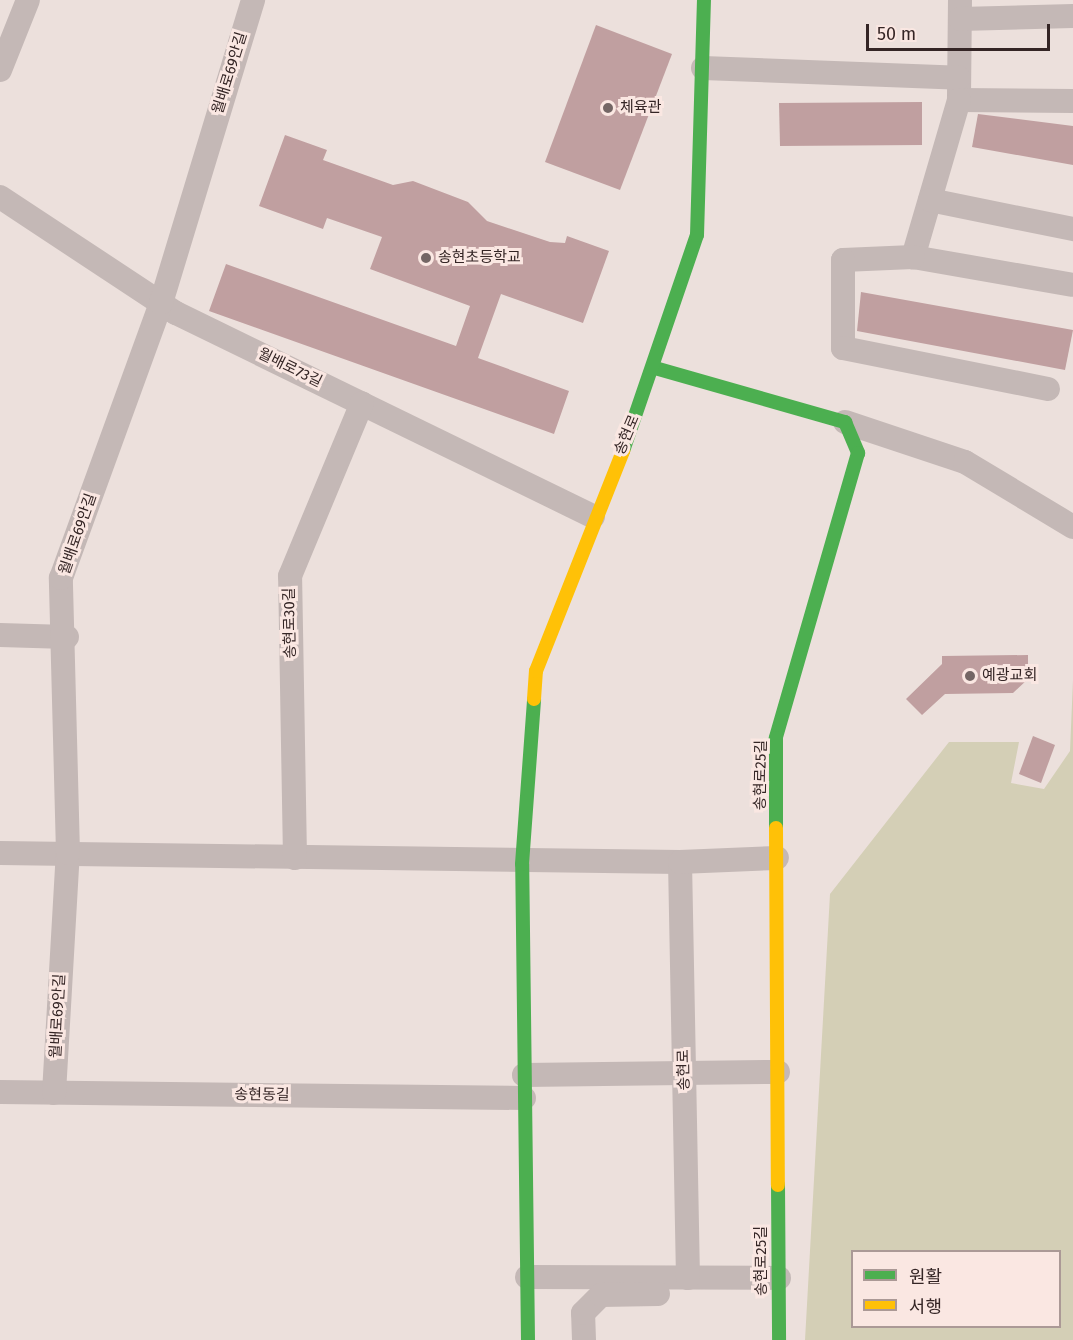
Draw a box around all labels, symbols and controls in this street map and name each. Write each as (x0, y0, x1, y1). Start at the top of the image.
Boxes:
scale bar (869, 12, 1054, 50)
text: 50 m (877, 23, 916, 45)
street label: 월배로69안길 (209, 30, 251, 116)
place label: 체육관 (620, 99, 661, 117)
marker: 체육관 (601, 101, 615, 115)
place label: 송현초등학교 (438, 249, 521, 267)
marker: 송현초등학교 (419, 251, 433, 265)
street label: 월배로73길 (255, 345, 325, 391)
street label: 송현로 (611, 412, 643, 458)
street label: 월배로69안길 (56, 491, 100, 577)
street label: 송현로30길 (280, 587, 300, 659)
place label: 예광교회 (982, 667, 1037, 685)
marker: 예광교회 (963, 669, 977, 683)
street label: 송현로25길 (751, 740, 771, 810)
street label: 월배로69안길 (47, 973, 69, 1059)
street label: 송현로 (675, 1049, 693, 1091)
street label: 송현동길 (234, 1086, 290, 1104)
street label: 송현로25길 (753, 1226, 771, 1296)
legend (851, 1250, 1061, 1328)
text: 원활 (909, 1266, 942, 1288)
text: 서행 (909, 1296, 942, 1318)

